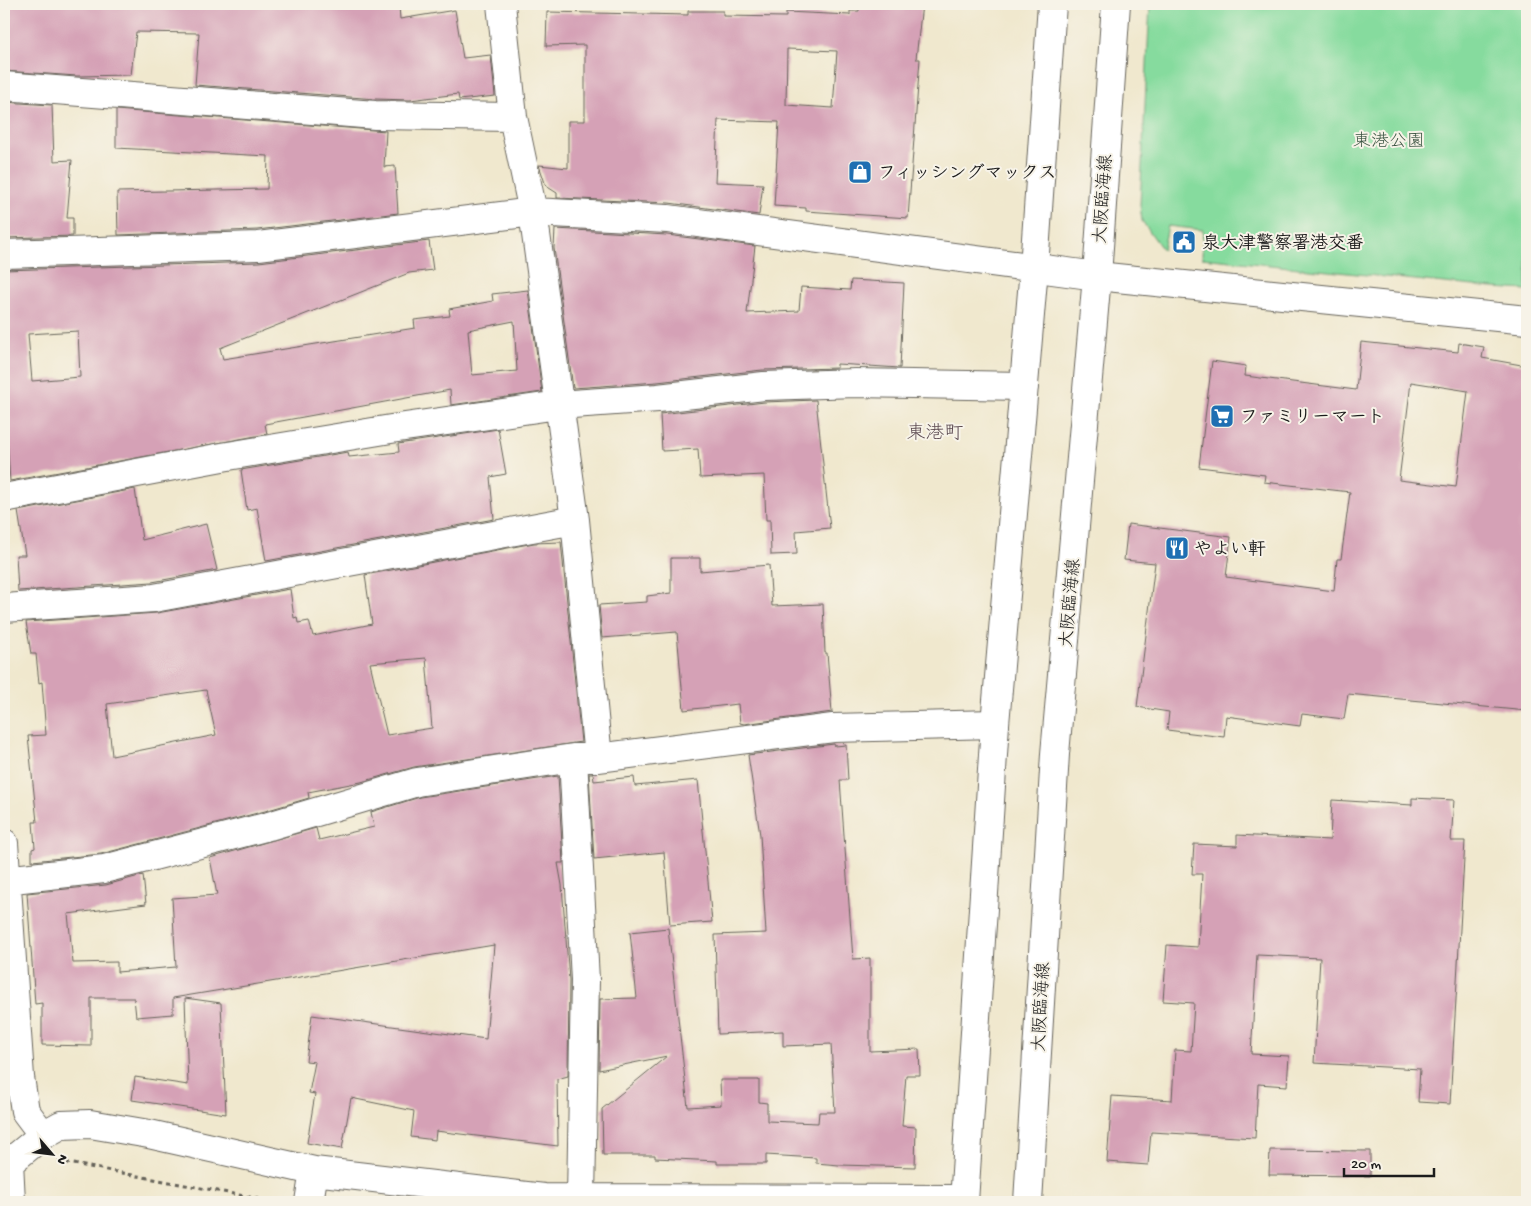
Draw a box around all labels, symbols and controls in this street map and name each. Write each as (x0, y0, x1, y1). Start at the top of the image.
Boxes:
park label: 東港公園 (1353, 131, 1425, 153)
street label: 大阪臨海線 (1090, 153, 1118, 245)
shop icon: フィッシングマックス (847, 159, 873, 185)
place label: フィッシングマックス (878, 163, 1057, 185)
public building icon: 泉大津警察署港交番 (1171, 229, 1197, 255)
place label: 泉大津警察署港交番 (1202, 233, 1364, 255)
supermarket icon: ファミリーマート (1209, 403, 1235, 429)
place label: ファミリーマート (1240, 408, 1385, 429)
district label: 東港町 (906, 422, 964, 446)
restaurant icon: やよい軒 (1164, 535, 1190, 561)
place label: やよい軒 (1194, 539, 1266, 561)
street label: 大阪臨海線 (1056, 557, 1086, 649)
street label: 大阪臨海線 (1029, 962, 1055, 1053)
north arrow (28, 1128, 78, 1178)
scale bar (1344, 1146, 1434, 1178)
text: N (52, 1151, 71, 1167)
text: 20 m (1351, 1156, 1381, 1174)

